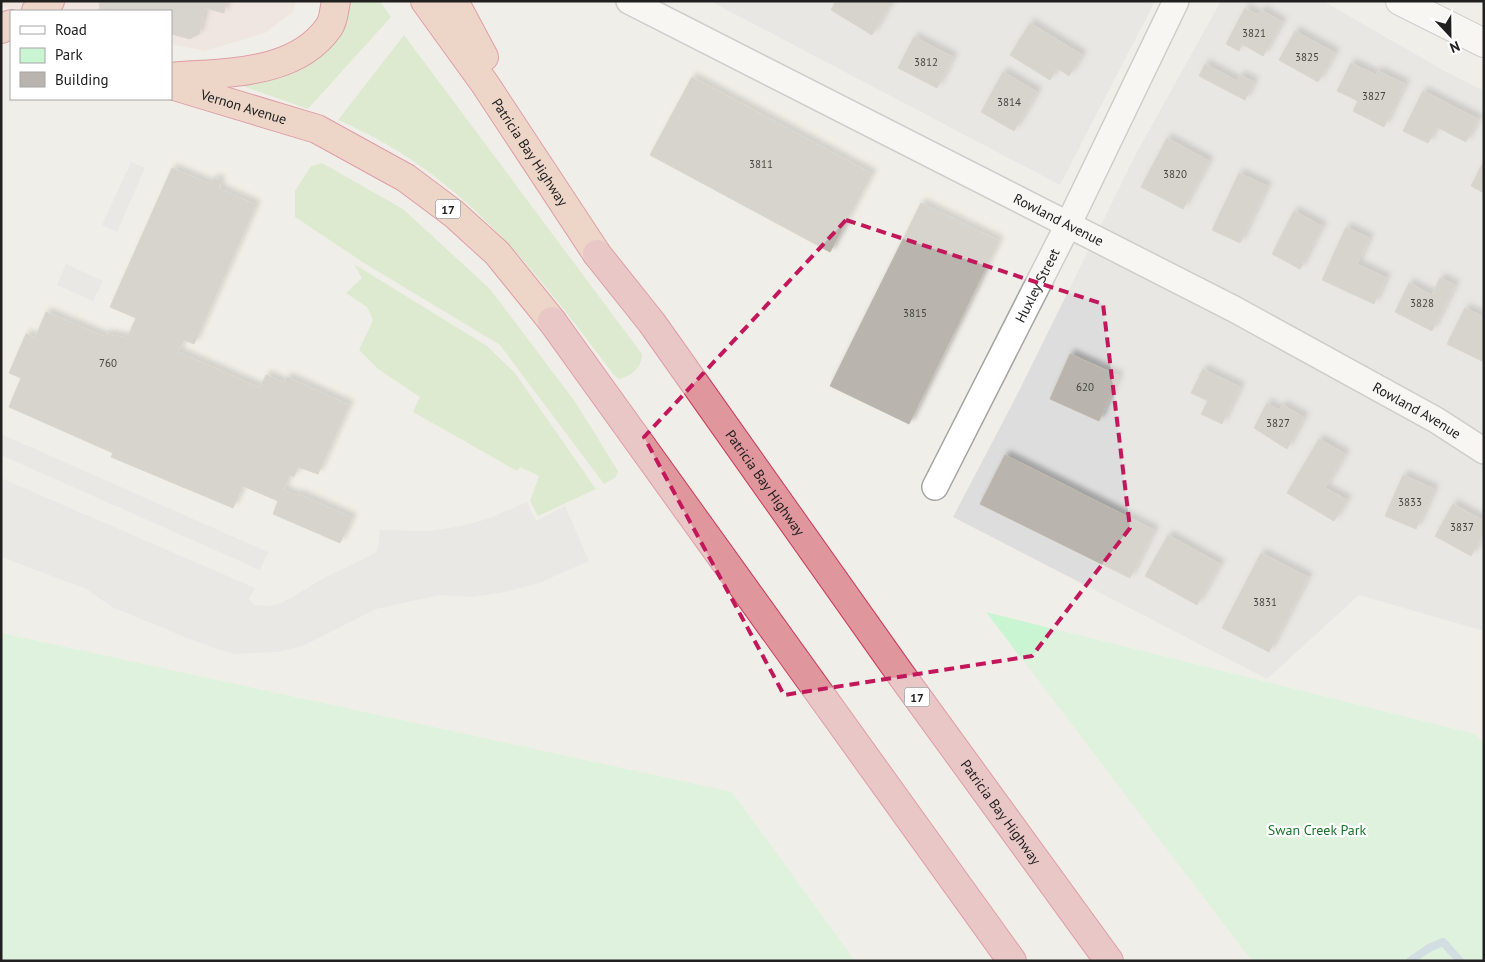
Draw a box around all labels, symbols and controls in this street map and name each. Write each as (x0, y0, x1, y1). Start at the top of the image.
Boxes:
legend (10, 10, 172, 100)
north arrow (1425, 10, 1475, 60)
text: Road (55, 20, 87, 39)
house number: 3821 (1242, 26, 1266, 40)
text: N (1447, 37, 1463, 57)
text: Park (55, 45, 83, 64)
house number: 3825 (1295, 50, 1319, 64)
house number: 3812 (914, 55, 938, 69)
text: Building (55, 70, 109, 89)
street label: Vernon Avenue (198, 85, 289, 128)
house number: 3827 (1362, 89, 1386, 103)
street label: Patricia Bay Highway (488, 95, 572, 210)
house number: 3814 (997, 95, 1021, 109)
house number: 3811 (749, 157, 773, 171)
house number: 3820 (1163, 167, 1187, 181)
street label: Rowland Avenue (1010, 189, 1107, 250)
road number: 17 (436, 200, 460, 218)
street label: Huxley Street (1011, 245, 1064, 326)
house number: 3828 (1410, 296, 1434, 310)
house number: 3815 (903, 306, 927, 320)
house number: 760 (99, 356, 117, 370)
street label: Rowland Avenue (1370, 378, 1464, 443)
house number: 620 (1076, 380, 1094, 394)
house number: 3827 (1266, 416, 1290, 430)
street label: Patricia Bay Highway (722, 426, 809, 540)
house number: 3833 (1398, 495, 1422, 509)
house number: 3837 (1450, 520, 1474, 534)
house number: 3831 (1253, 595, 1277, 609)
road number: 17 (904, 688, 930, 706)
street label: Patricia Bay Highway (957, 756, 1045, 869)
park label: Swan Creek Park (1268, 821, 1367, 839)

